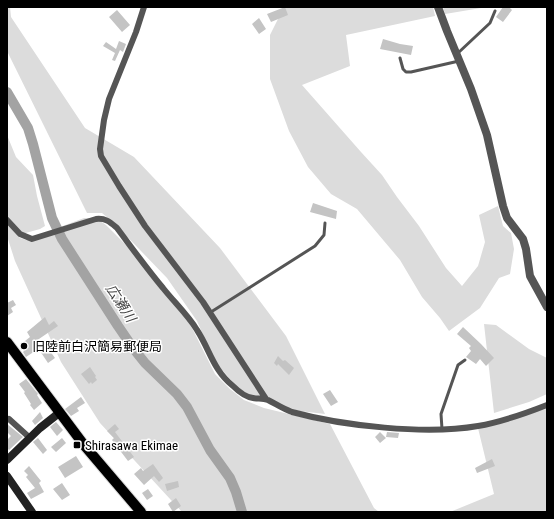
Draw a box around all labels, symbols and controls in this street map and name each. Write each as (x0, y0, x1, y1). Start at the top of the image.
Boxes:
water label: 広瀬川 (103, 281, 140, 327)
place label: 旧陸前白沢簡易郵便局 (32, 339, 162, 354)
marker: 旧陸前白沢簡易郵便局 (19, 341, 29, 351)
place label: Shirasawa Ekimae (85, 438, 178, 453)
marker: Shirasawa Ekimae (72, 440, 82, 450)

